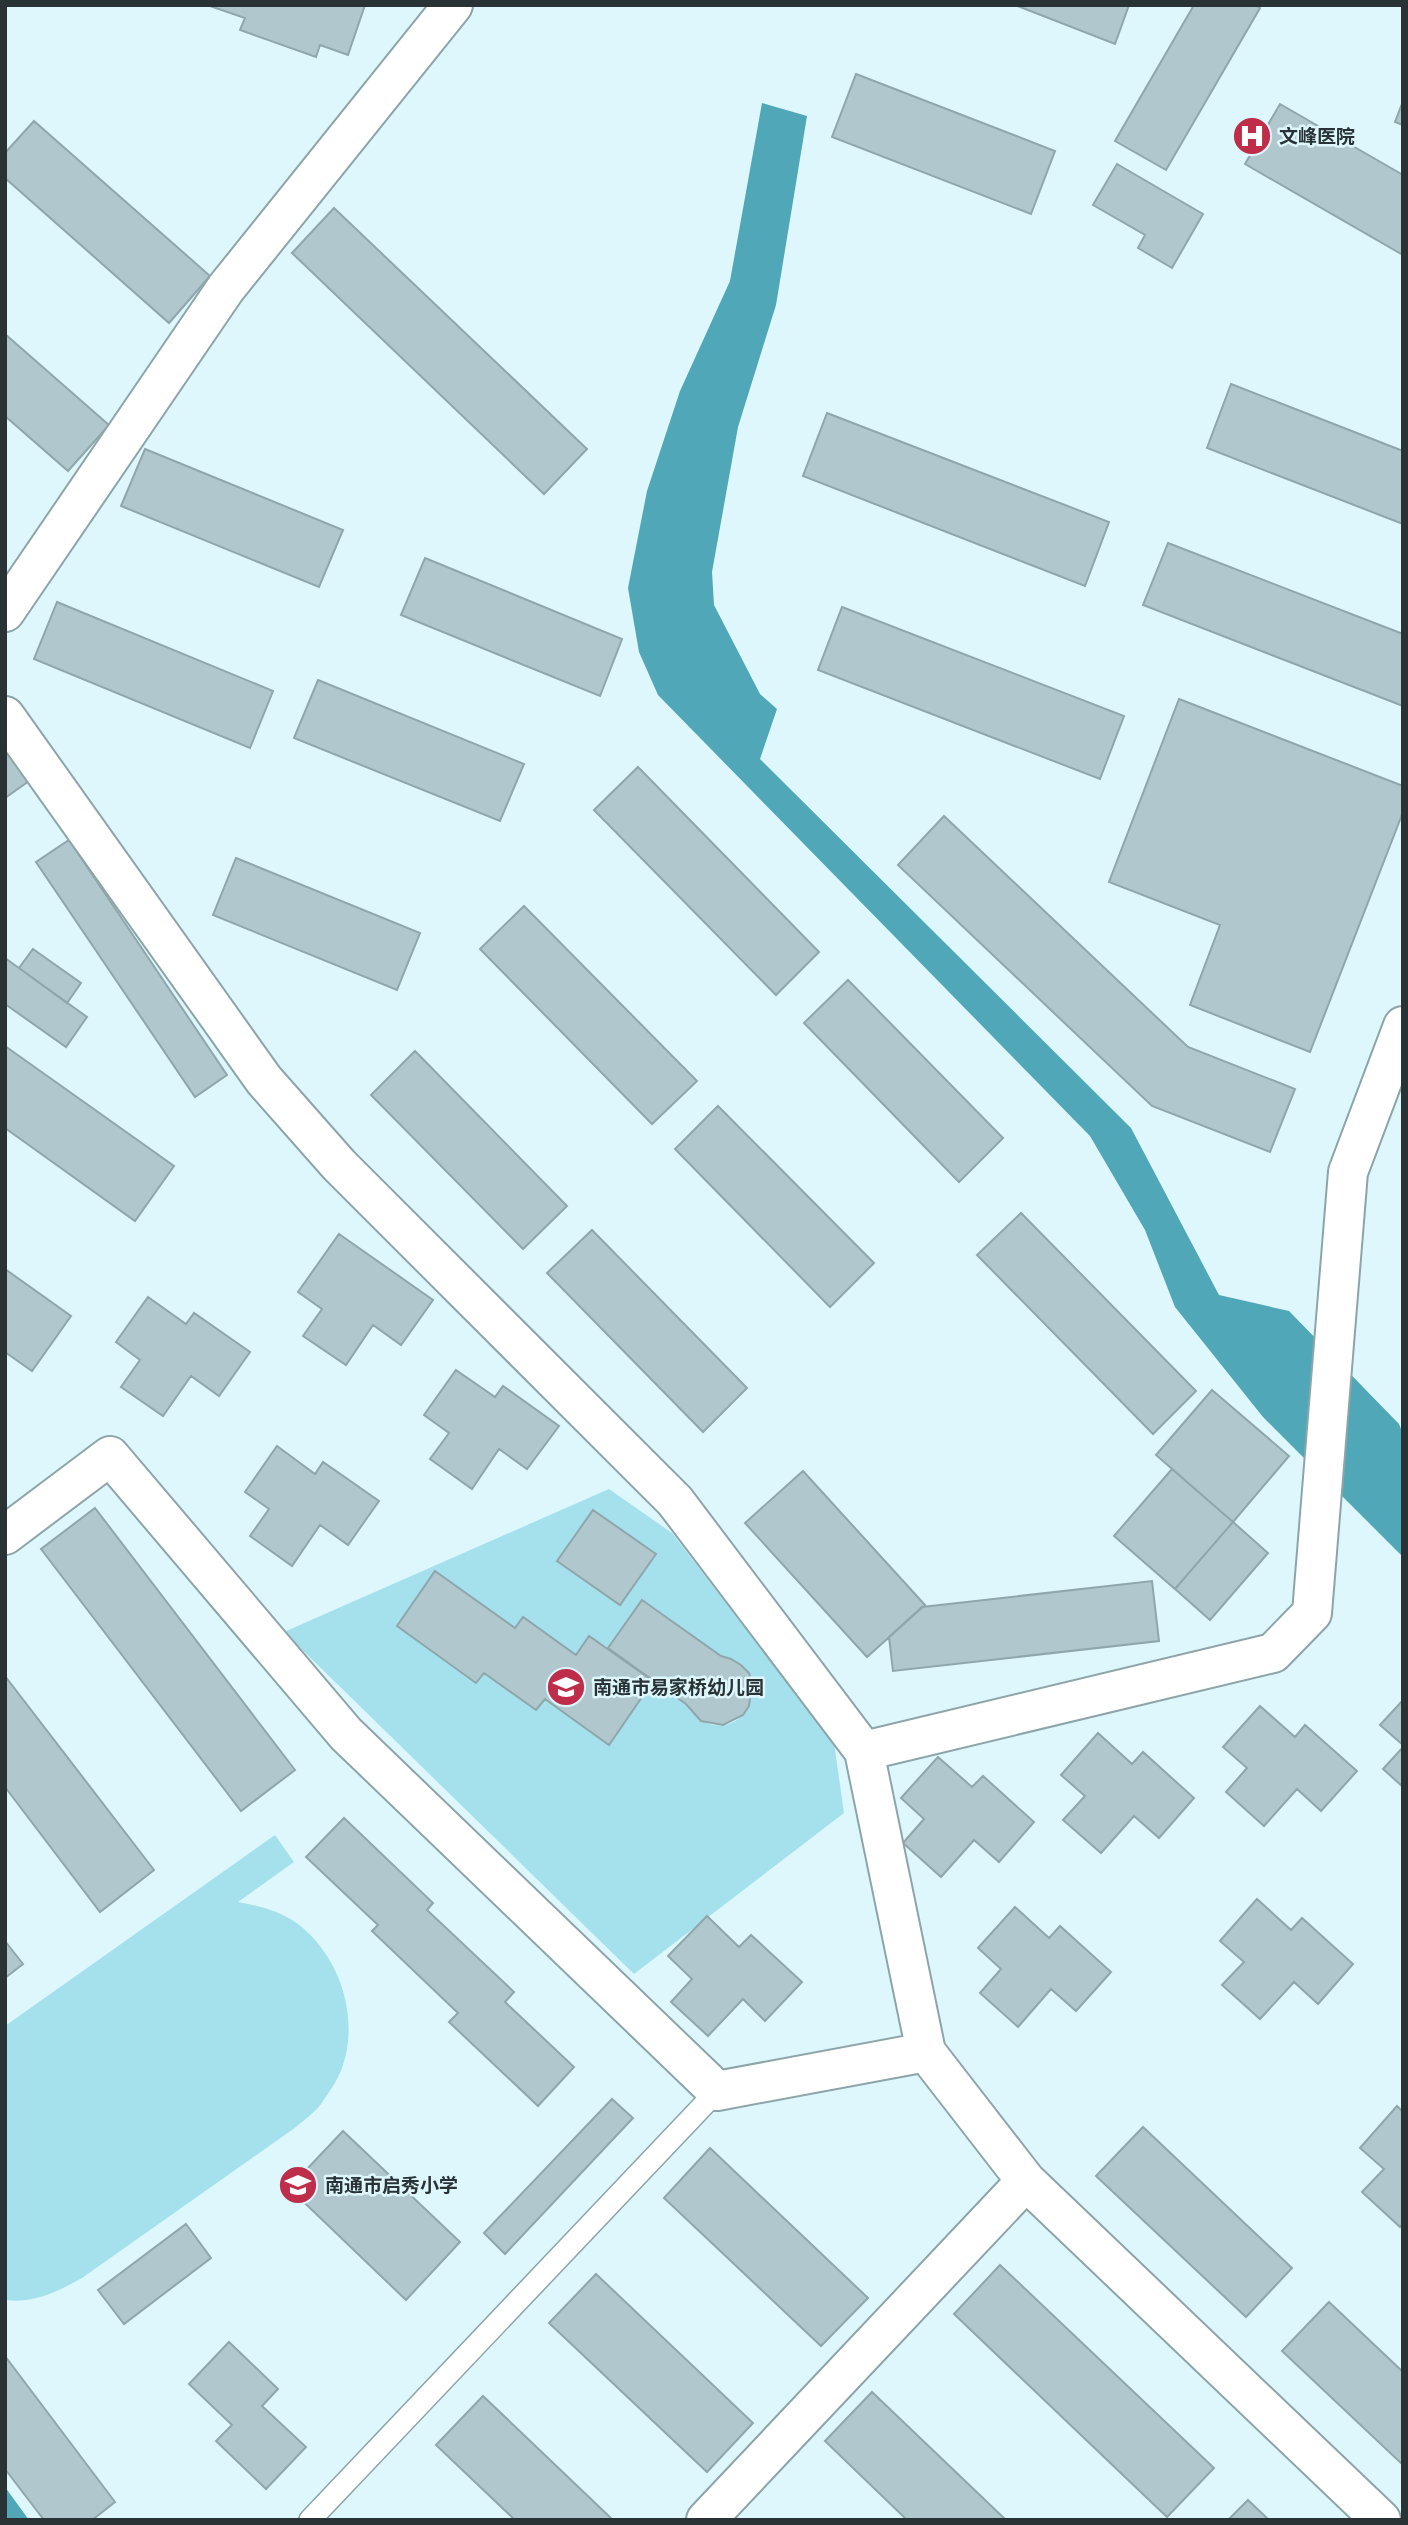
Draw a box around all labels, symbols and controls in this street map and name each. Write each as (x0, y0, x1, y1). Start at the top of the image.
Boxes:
hospital icon: 文峰医院 (1231, 115, 1273, 157)
place label: 文峰医院 (1279, 124, 1355, 147)
school or university icon: 南通市易家桥幼儿园 (545, 1666, 587, 1708)
place label: 南通市易家桥幼儿园 (593, 1675, 764, 1698)
school or university icon: 南通市启秀小学 (277, 2164, 319, 2206)
place label: 南通市启秀小学 (325, 2173, 458, 2196)

